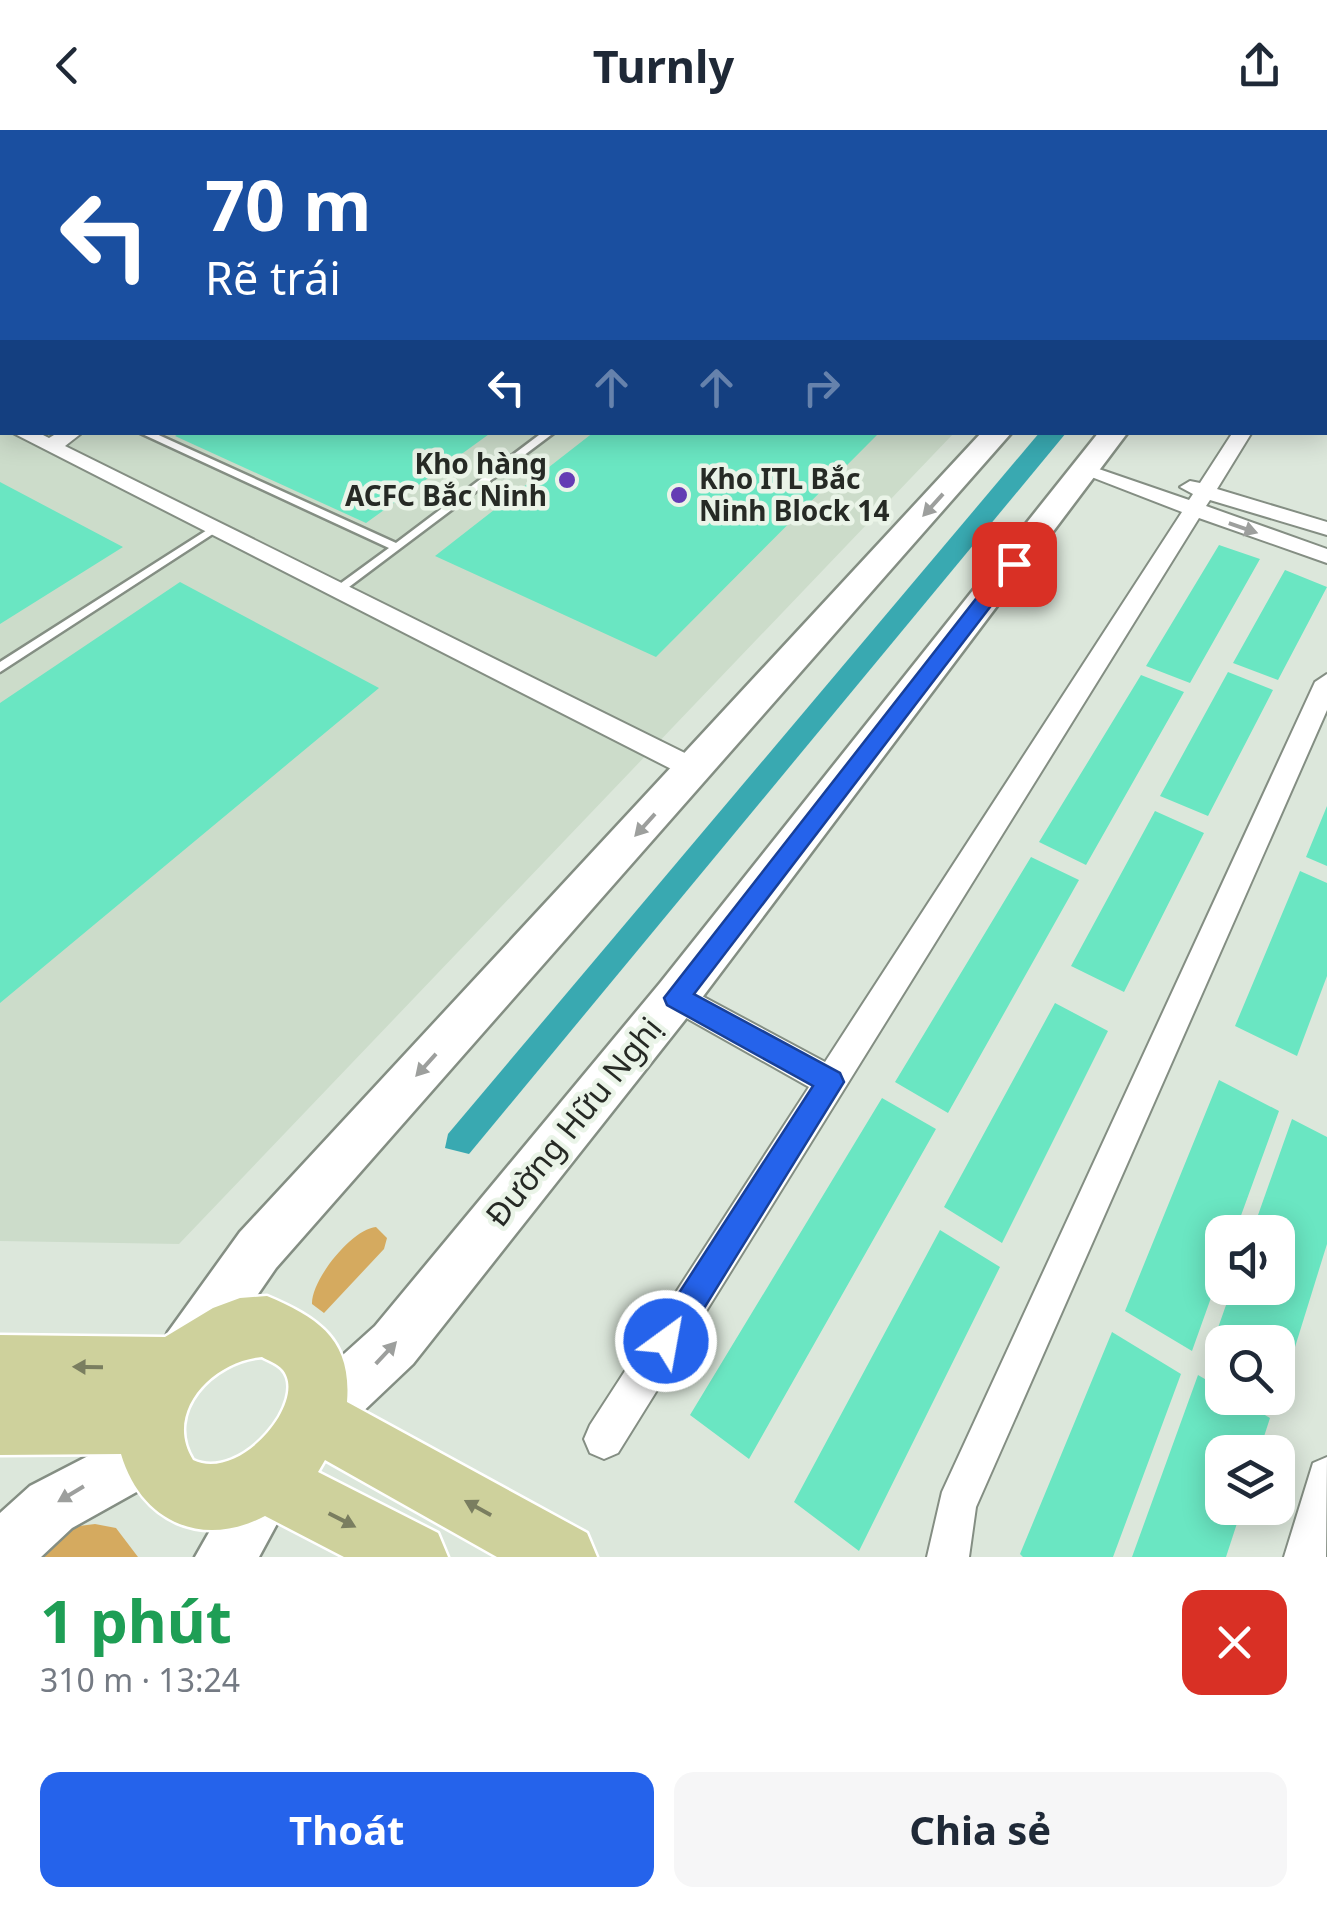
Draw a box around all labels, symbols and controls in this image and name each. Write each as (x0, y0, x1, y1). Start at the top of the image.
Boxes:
text: Turnly (593, 35, 734, 96)
icon: back (40, 38, 95, 93)
icon: share (1232, 38, 1287, 93)
text: 70 m (205, 156, 372, 252)
icon: left (40, 170, 170, 300)
text: Rẽ trái (205, 247, 341, 308)
icon: left (479, 360, 534, 415)
icon: ahead (584, 360, 639, 415)
icon: ahead (689, 360, 744, 415)
icon: right (794, 360, 849, 415)
place label: Kho hàng ACFC Bắc Ninh (345, 444, 547, 514)
place label: Kho ITL Bắc Ninh Block 14 (699, 459, 889, 529)
marker: Kho hàng ACFC Bắc Ninh (556, 469, 578, 491)
marker: Kho ITL Bắc Ninh Block 14 (668, 484, 690, 506)
one-way arrow (922, 492, 944, 517)
one-way arrow (1229, 521, 1259, 536)
pin (972, 522, 1057, 607)
icon: arrive (987, 537, 1042, 592)
one-way arrow (634, 813, 657, 837)
street label: Đường Hữu Nghị (475, 1007, 671, 1235)
one-way arrow (415, 1053, 438, 1077)
map controls (1205, 1215, 1295, 1525)
button: sound (1205, 1215, 1295, 1305)
position arrow (614, 1289, 718, 1393)
button: search (1205, 1325, 1295, 1415)
one-way arrow (374, 1341, 397, 1365)
one-way arrow (71, 1359, 103, 1375)
button: layers (1205, 1435, 1295, 1525)
one-way arrow (57, 1485, 85, 1502)
one-way arrow (464, 1500, 493, 1517)
one-way arrow (328, 1511, 357, 1528)
text: 1 phút (40, 1579, 232, 1661)
button: close (1182, 1590, 1287, 1695)
text: 310 m · 13:24 (40, 1658, 240, 1701)
button: Thoát (40, 1772, 654, 1887)
button: Chia sẻ (674, 1772, 1287, 1887)

